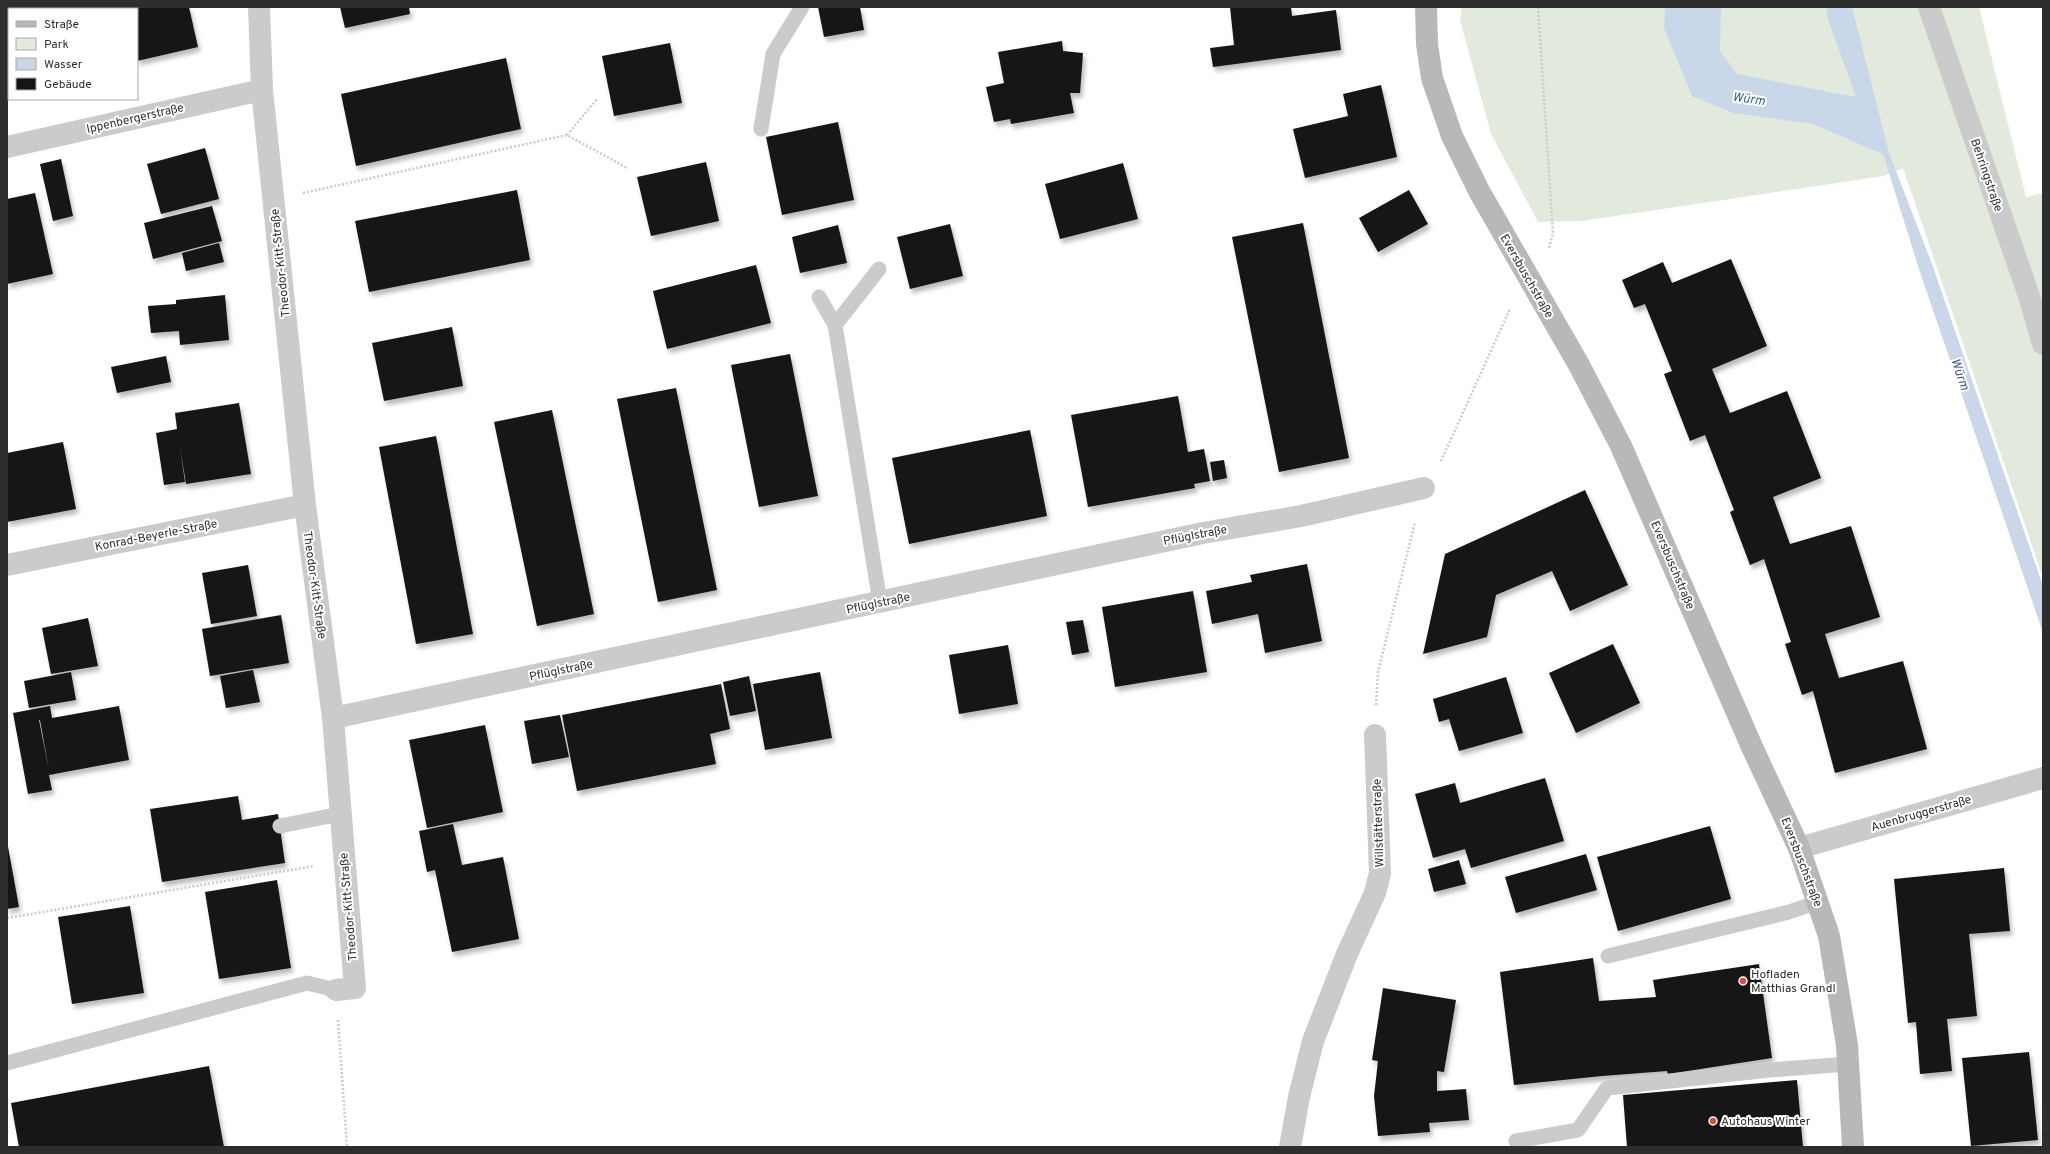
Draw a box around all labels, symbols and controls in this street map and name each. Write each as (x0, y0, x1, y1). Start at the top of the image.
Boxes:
legend (8, 8, 138, 100)
text: Straße (44, 17, 79, 33)
text: Park (44, 37, 69, 53)
text: Wasser (44, 57, 83, 73)
text: Gebäude (44, 77, 92, 93)
water label: Würm (1731, 90, 1766, 110)
street label: Ippenbergerstraße (85, 100, 185, 138)
street label: Behringstraße (1966, 137, 2006, 214)
street label: Theodor-Kitt-Straße (267, 208, 295, 318)
street label: Eversbuschstraße (1496, 232, 1557, 321)
water label: Würm (1946, 357, 1972, 393)
street label: Konrad-Beyerle-Straße (94, 516, 219, 556)
street label: Eversbuschstraße (1646, 519, 1698, 612)
street label: Pflüglstraße (1162, 522, 1229, 550)
street label: Theodor-Kitt-Straße (299, 530, 330, 640)
street label: Pflüglstraße (845, 589, 912, 619)
street label: Pflüglstraße (528, 656, 595, 686)
street label: Willstätterstraße (1369, 778, 1389, 868)
street label: Auenbruggerstraße (1869, 792, 1973, 836)
street label: Eversbuschstraße (1777, 815, 1825, 909)
street label: Theodor-Kitt-Straße (336, 852, 362, 962)
place label: Hofladen Matthias Grandl (1751, 967, 1836, 997)
marker: Hofladen Matthias Grandl (1738, 976, 1748, 986)
place label: Autohaus Winter (1721, 1114, 1811, 1130)
marker: Autohaus Winter (1708, 1116, 1718, 1126)

